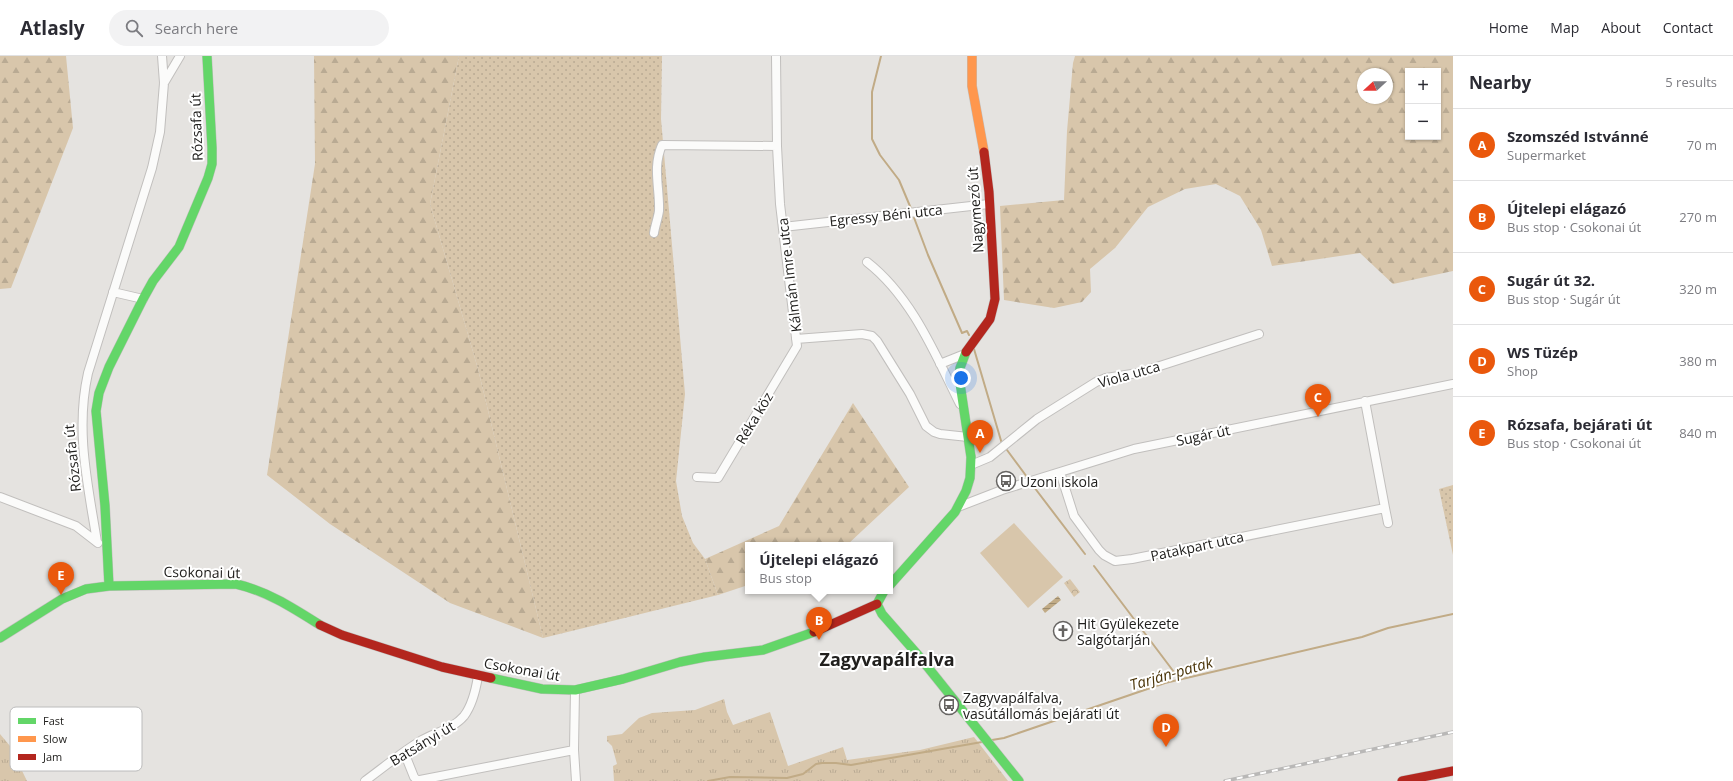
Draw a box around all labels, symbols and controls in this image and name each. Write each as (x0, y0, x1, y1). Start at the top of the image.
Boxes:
search box (109, 10, 389, 46)
text: Atlasly (20, 15, 85, 41)
icon: search (123, 17, 145, 39)
text: Search here (155, 18, 238, 38)
text: Home (1489, 18, 1528, 37)
text: Map (1550, 18, 1579, 37)
text: About (1601, 18, 1641, 37)
text: Contact (1663, 18, 1713, 37)
north arrow (1357, 68, 1393, 104)
map controls (1405, 68, 1441, 140)
button: + (1405, 68, 1441, 104)
text: Nearby (1469, 71, 1531, 94)
text: 5 results (1665, 73, 1717, 91)
street label: Rózsafa út (185, 93, 207, 161)
button: − (1405, 104, 1441, 140)
text: Szomszéd Istvánné (1507, 126, 1649, 146)
text: A (1478, 136, 1486, 154)
text: 70 m (1687, 136, 1717, 154)
text: Supermarket (1507, 146, 1586, 164)
street label: Nagymező út (963, 166, 987, 254)
text: Újtelepi elágazó (1507, 198, 1626, 218)
street label: Egressy Béni utca (828, 200, 944, 230)
text: B (1478, 208, 1486, 226)
text: 270 m (1679, 208, 1717, 226)
street label: Kálmán Imre utca (773, 217, 805, 333)
text: Bus stop · Csokonai út (1507, 218, 1641, 236)
text: Sugár út 32. (1507, 270, 1595, 290)
text: C (1478, 280, 1486, 298)
text: 320 m (1679, 280, 1717, 298)
text: Bus stop · Sugár út (1507, 290, 1620, 308)
text: WS Tüzép (1507, 342, 1578, 362)
text: D (1477, 352, 1487, 370)
text: 380 m (1679, 352, 1717, 370)
street label: Viola utca (1096, 356, 1162, 392)
text: Shop (1507, 362, 1538, 380)
your location (951, 368, 971, 388)
pin: C (1305, 384, 1331, 417)
street label: Réka köz (731, 388, 777, 448)
text: Rózsafa, bejárati út (1507, 414, 1652, 434)
pin: A (967, 420, 993, 453)
street label: Sugár út (1174, 420, 1232, 450)
street label: Rózsafa út (59, 423, 85, 493)
text: E (1478, 424, 1486, 442)
text: 840 m (1679, 424, 1717, 442)
text: Bus stop · Csokonai út (1507, 434, 1641, 452)
bus stop icon: Uzoni iskola (995, 470, 1017, 492)
place label: Uzoni iskola (1020, 472, 1098, 491)
street label: Patakpart utca (1149, 527, 1245, 565)
popup (745, 542, 893, 594)
text: Újtelepi elágazó (759, 549, 879, 569)
pin: E (48, 562, 74, 595)
street label: Csokonai út (163, 562, 241, 582)
text: Bus stop (759, 569, 812, 587)
pin: B (806, 607, 832, 640)
place label: Hit Gyülekezete Salgótarján (1077, 614, 1179, 649)
church icon: Hit Gyülekezete Salgótarján (1052, 620, 1074, 642)
district label: Zagyvapálfalva (819, 647, 955, 671)
water label: Tarján-patak (1127, 651, 1215, 694)
street label: Csokonai út (483, 653, 561, 685)
place label: Zagyvapálfalva, vasútállomás bejárati út (963, 688, 1119, 723)
bus stop icon: Zagyvapálfalva, vasútállomás bejárati út (938, 694, 960, 716)
legend (10, 707, 142, 771)
text: Fast (43, 713, 64, 728)
pin: D (1153, 714, 1179, 747)
street label: Batsányi út (386, 716, 458, 770)
text: Slow (43, 731, 67, 746)
text: Jam (42, 749, 62, 764)

